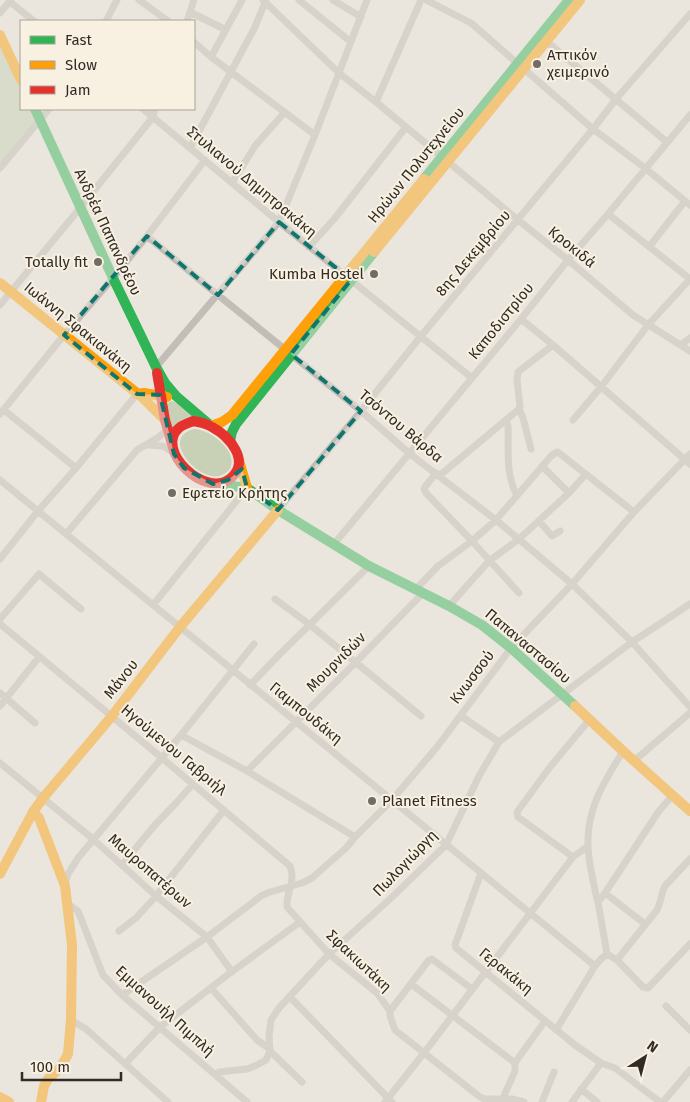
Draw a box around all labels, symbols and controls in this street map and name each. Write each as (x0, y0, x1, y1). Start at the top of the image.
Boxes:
legend (20, 20, 195, 110)
text: Fast (65, 31, 92, 49)
place label: Αττικόν χειμερινό (546, 46, 609, 81)
text: Slow (65, 56, 97, 74)
marker: Αττικόν χειμερινό (531, 58, 543, 70)
text: Jam (65, 81, 91, 99)
street label: Ηρώων Πολυτεχνείου (364, 103, 468, 227)
street label: Στυλιανού Δημητρακάκη (184, 122, 320, 242)
street label: Ανδρέα Παπανδρέου (71, 166, 145, 298)
street label: 8ης Δεκεμβρίου (432, 206, 514, 300)
street label: Κροκιδά (545, 222, 600, 272)
place label: Totally fit (25, 253, 89, 271)
marker: Totally fit (92, 256, 104, 268)
place label: Kumba Hostel (269, 265, 365, 283)
marker: Kumba Hostel (368, 268, 380, 280)
street label: Ιωάννη Σφακιανάκη (21, 278, 135, 376)
street label: Καποδιστρίου (465, 279, 537, 363)
street label: Τσόντου Βάρδα (355, 386, 447, 466)
place label: Εφετείο Κρήτης (182, 484, 287, 502)
marker: Εφετείο Κρήτης (166, 487, 178, 499)
street label: Παπαναστασίου (481, 605, 575, 687)
street label: Μουρνιδών (303, 628, 370, 695)
street label: Κνωσσού (446, 647, 498, 707)
street label: Μάνου (100, 656, 142, 702)
street label: Γιαμπουδάκη (266, 678, 346, 748)
street label: Ηγούμενου Γαβριήλ (118, 701, 231, 800)
place label: Planet Fitness (382, 792, 477, 810)
marker: Planet Fitness (366, 795, 378, 807)
street label: Πωλογιώργη (369, 826, 441, 900)
street label: Μαυροπατέρων (105, 830, 196, 913)
street label: Σφακιωτάκη (323, 926, 395, 996)
street label: Γερακάκη (475, 944, 537, 998)
street label: Εµµανουήλ Πιµπλή (112, 962, 218, 1060)
north arrow (620, 1032, 670, 1082)
text: N (644, 1037, 661, 1056)
scale bar (22, 1050, 121, 1082)
text: 100 m (30, 1058, 70, 1076)

